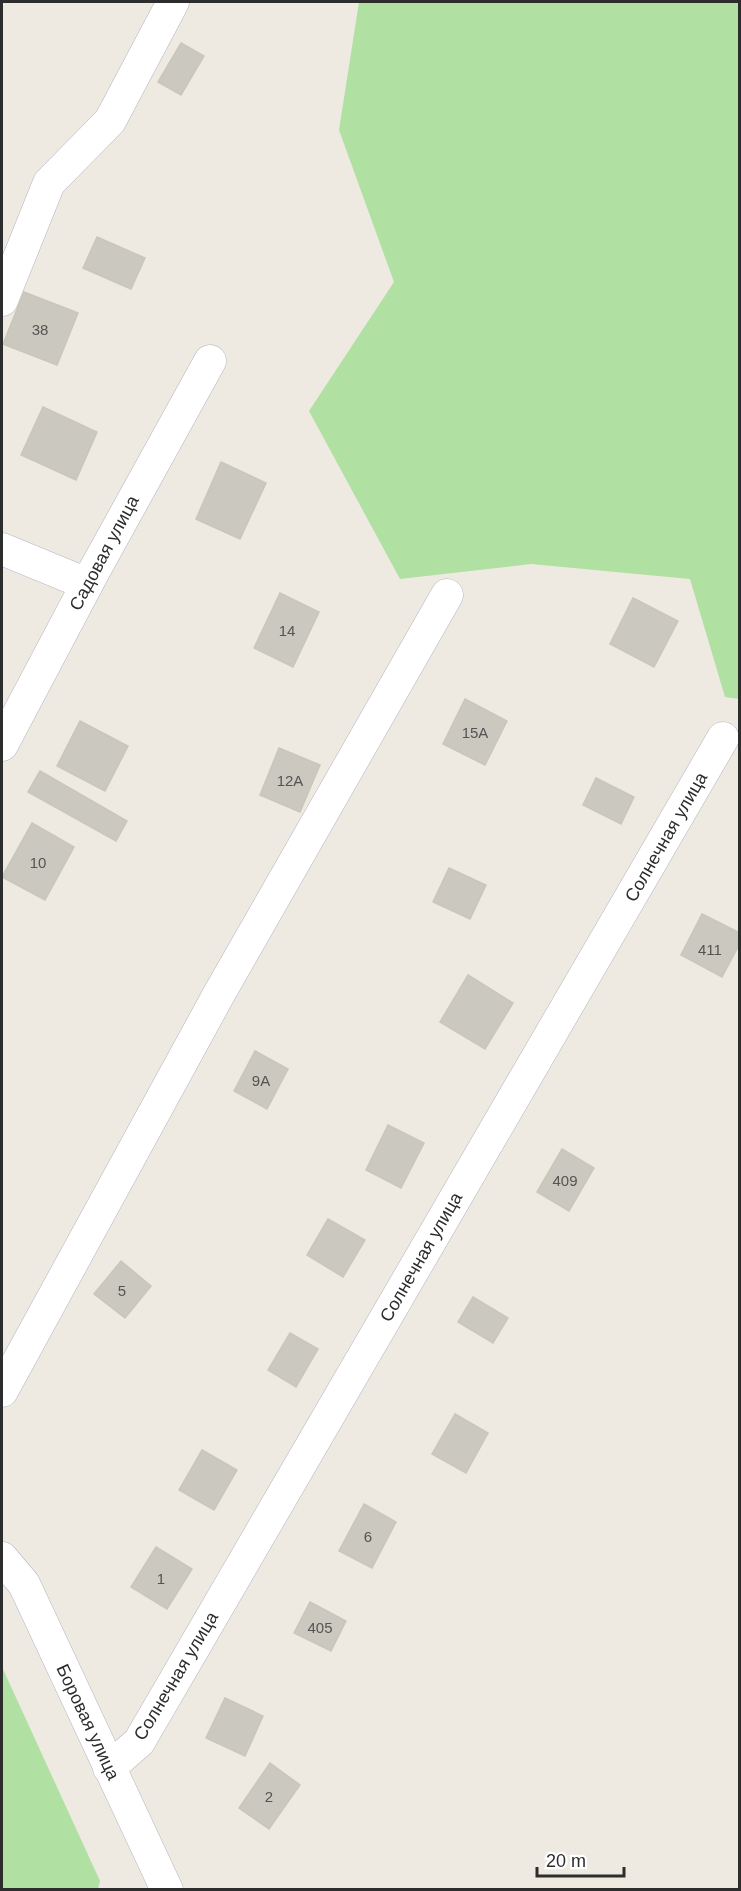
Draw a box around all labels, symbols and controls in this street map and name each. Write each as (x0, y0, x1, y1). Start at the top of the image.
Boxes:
house number: 38 (32, 321, 48, 338)
street label: Садовая улица (65, 491, 143, 614)
house number: 14 (279, 622, 295, 639)
house number: 15А (462, 724, 488, 741)
street label: Солнечная улица (621, 768, 712, 905)
house number: 12А (277, 772, 303, 789)
house number: 10 (30, 854, 46, 871)
house number: 411 (698, 941, 722, 958)
house number: 9А (252, 1072, 270, 1089)
house number: 409 (552, 1172, 578, 1189)
street label: Солнечная улица (376, 1188, 467, 1325)
house number: 5 (118, 1282, 126, 1299)
house number: 6 (364, 1528, 372, 1545)
house number: 1 (157, 1570, 165, 1587)
street label: Солнечная улица (130, 1607, 223, 1744)
house number: 405 (307, 1619, 333, 1636)
street label: Боровая улица (52, 1661, 124, 1784)
house number: 2 (265, 1788, 273, 1805)
scale bar (537, 1840, 624, 1878)
text: 20 m (546, 1851, 586, 1871)

